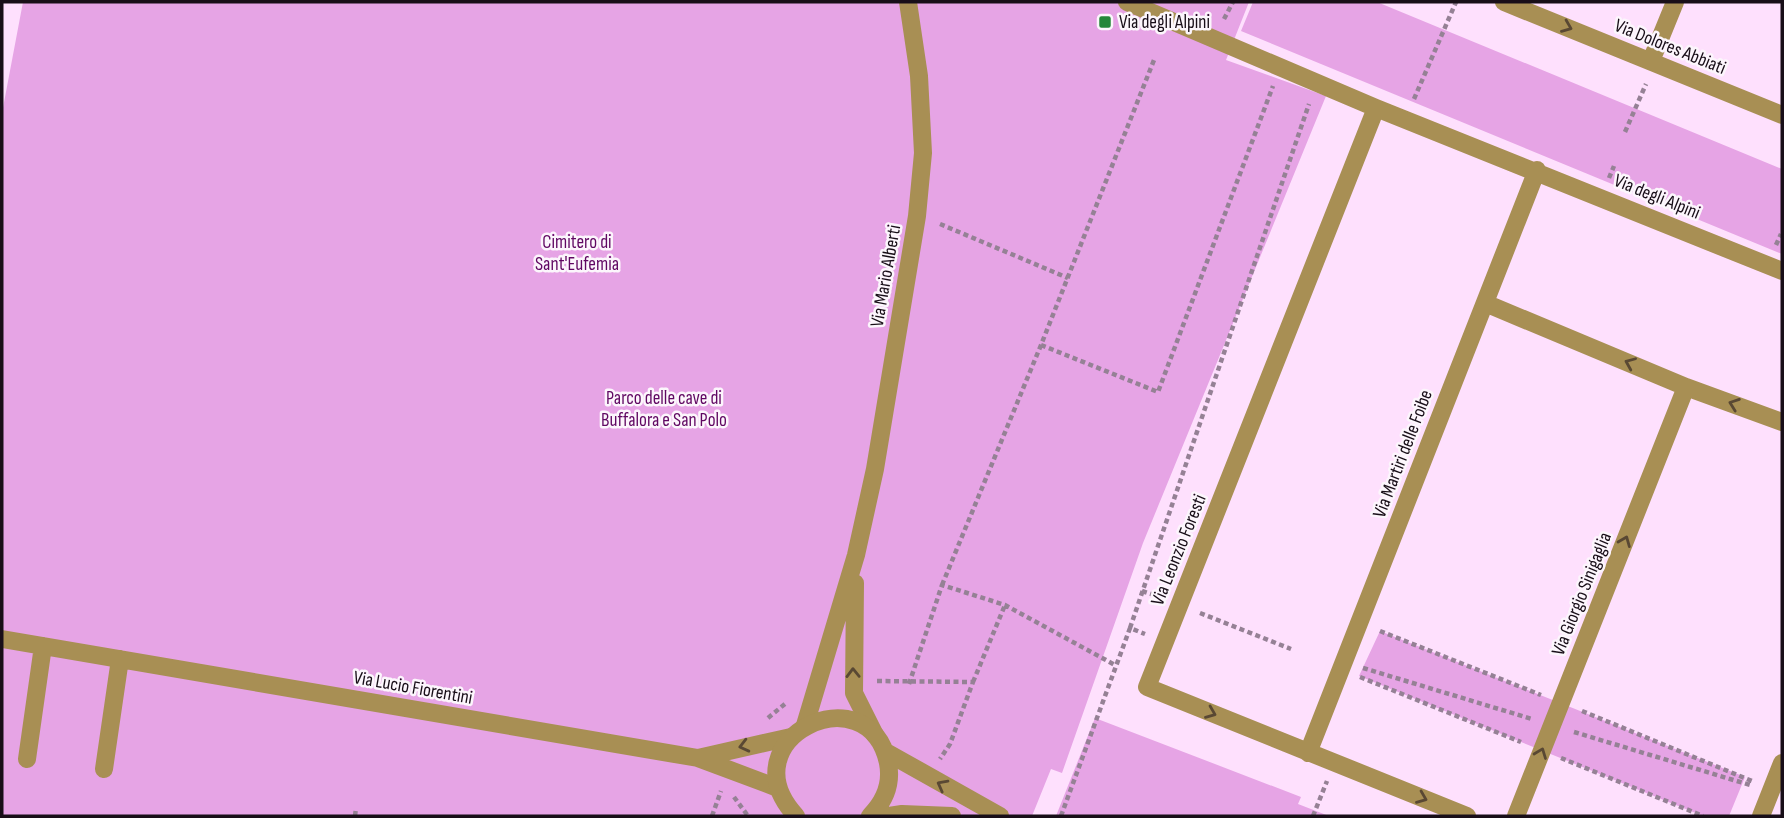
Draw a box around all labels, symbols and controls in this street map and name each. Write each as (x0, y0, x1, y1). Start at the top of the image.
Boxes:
place label: Via degli Alpini (1119, 11, 1210, 34)
marker: Via degli Alpini (1097, 14, 1113, 30)
street label: Via Dolores Abbiati (1611, 14, 1729, 80)
one-way arrow (1560, 19, 1572, 33)
street label: Via degli Alpini (1610, 169, 1704, 225)
street label: Via Mario Alberti (866, 223, 906, 329)
park label: Cimitero di Sant'Eufemia (535, 231, 619, 276)
one-way arrow (1624, 357, 1637, 371)
park label: Parco delle cave di Buffalora e San Polo (601, 387, 727, 432)
street label: Via Martiri delle Foibe (1368, 387, 1438, 521)
one-way arrow (1729, 399, 1741, 413)
street label: Via Leonzio Foresti (1146, 491, 1212, 609)
street label: Via Giorgio Sinigaglia (1547, 529, 1617, 659)
one-way arrow (1616, 536, 1630, 548)
street label: Via Lucio Fiorentini (352, 666, 474, 710)
one-way arrow (845, 668, 860, 679)
one-way arrow (1203, 705, 1216, 719)
one-way arrow (738, 738, 750, 752)
one-way arrow (1533, 747, 1547, 759)
one-way arrow (937, 780, 949, 794)
one-way arrow (1414, 790, 1427, 804)

